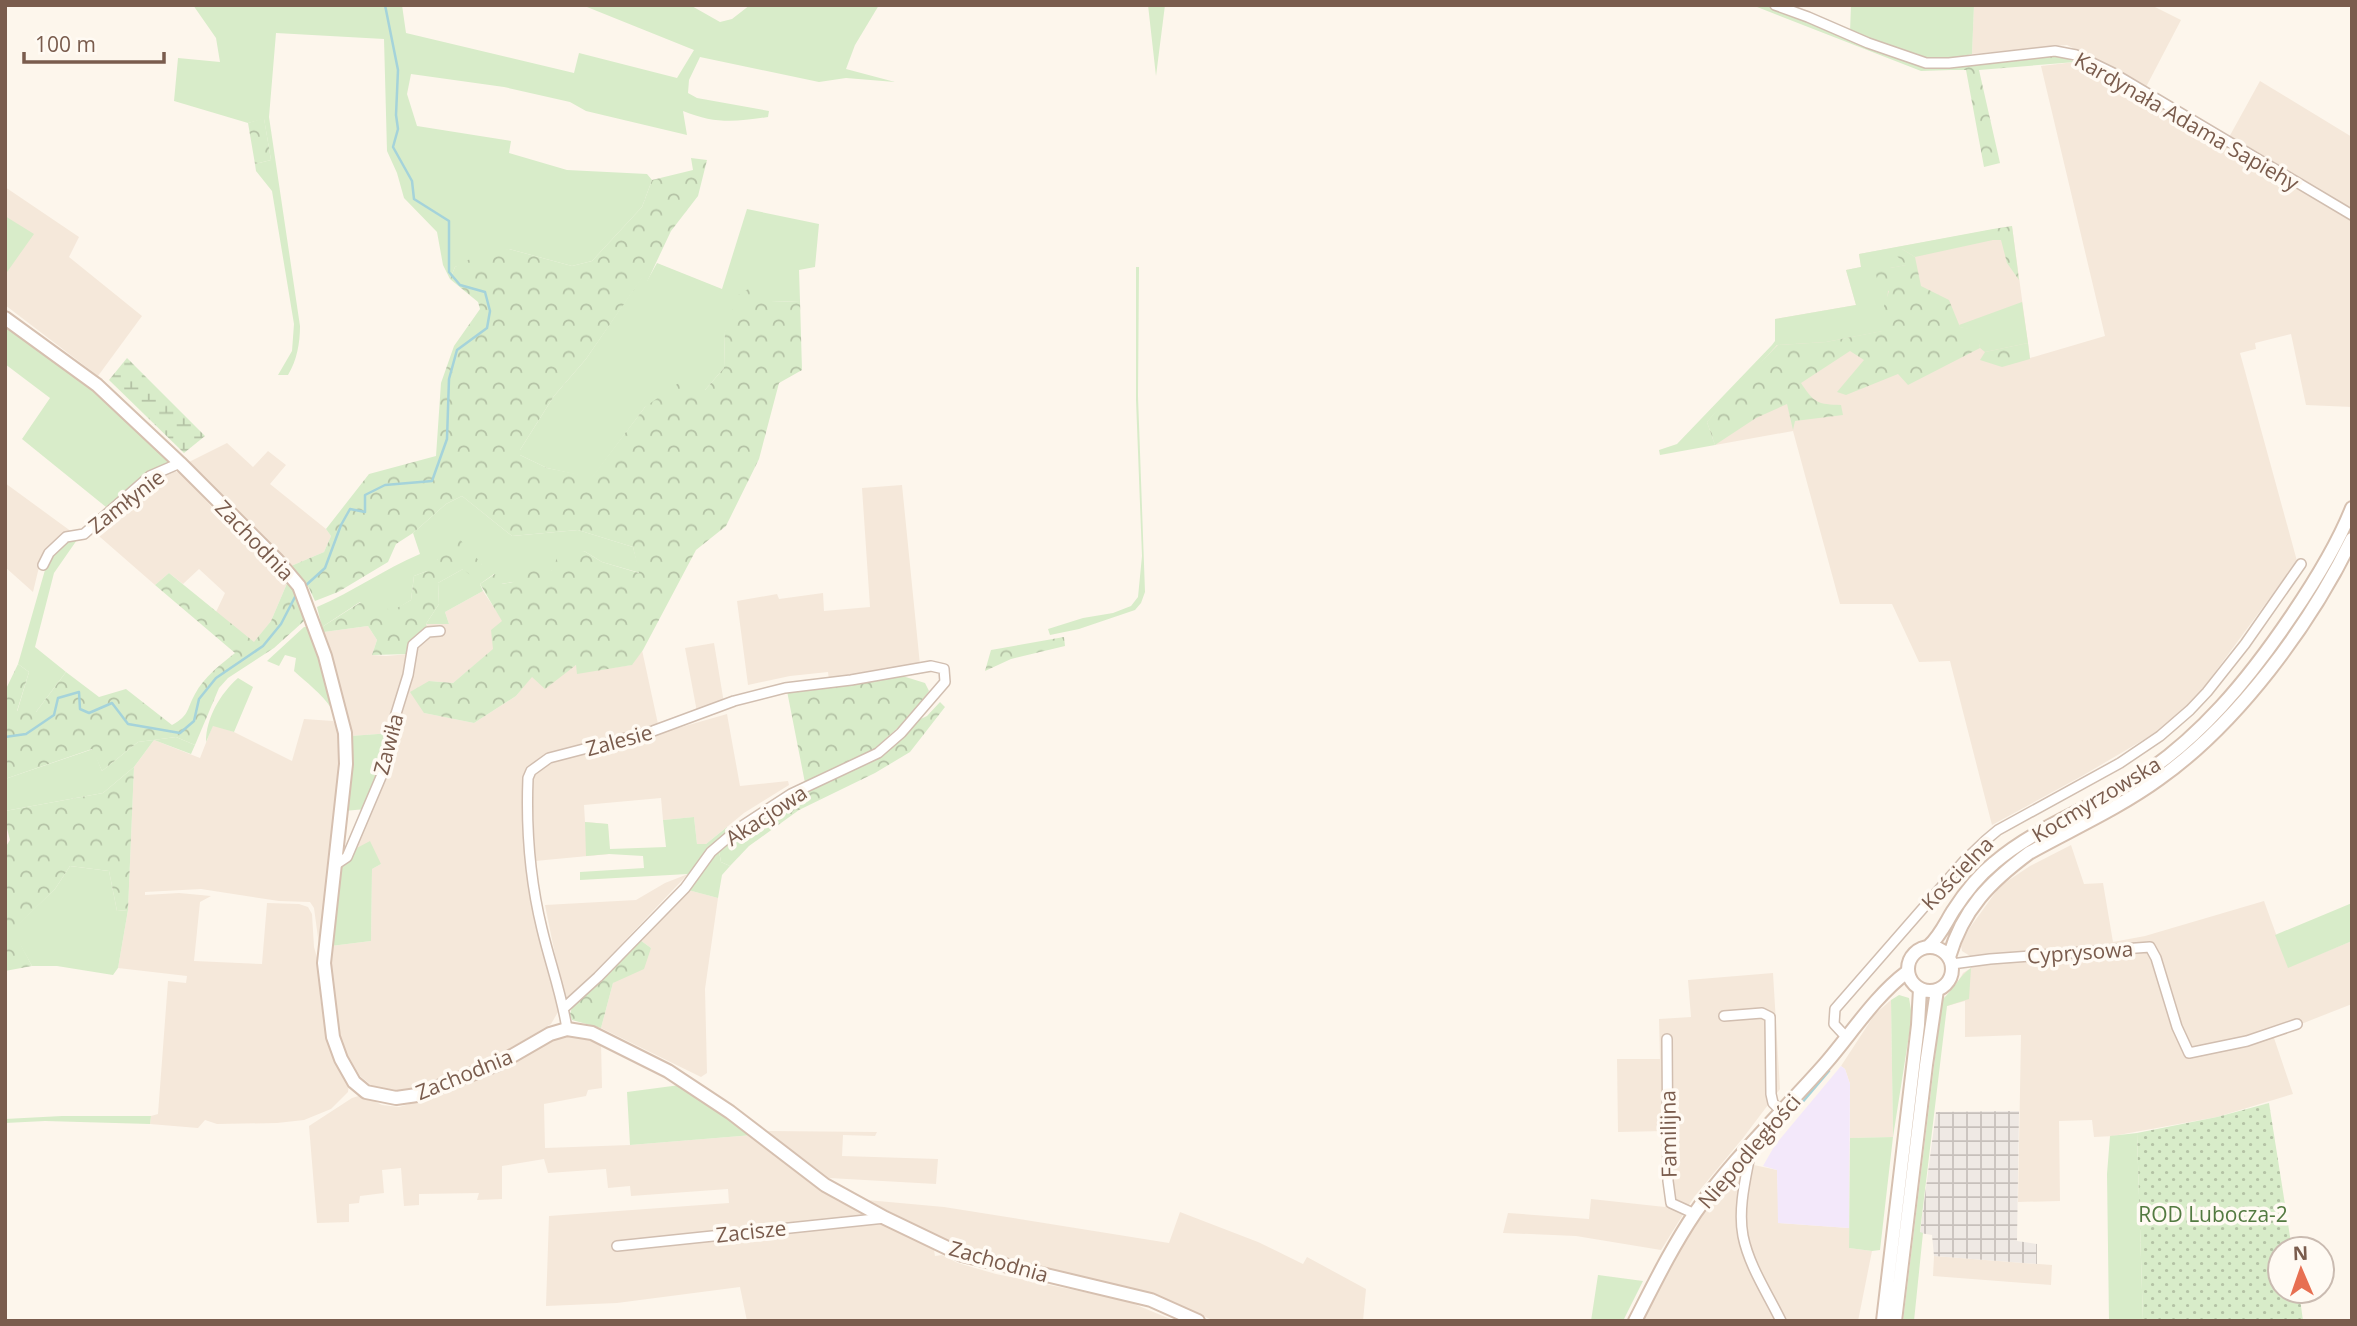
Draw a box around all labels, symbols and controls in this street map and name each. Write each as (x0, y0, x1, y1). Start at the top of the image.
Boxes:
scale bar (24, 21, 164, 65)
text: 100 m (35, 30, 96, 58)
street label: Kardynała Adama Sapiehy (2070, 45, 2305, 197)
street label: Zamłynie (82, 463, 170, 539)
street label: Zachodnia (210, 494, 300, 586)
street label: Zawiła (366, 710, 410, 778)
street label: Zalesie (583, 718, 655, 762)
street label: Kocmyrzowska (2026, 750, 2166, 848)
street label: Akacjowa (720, 778, 812, 852)
street label: Kościelna (1915, 830, 1999, 916)
street label: Cyprysowa (2026, 934, 2134, 970)
street label: Zachodnia (411, 1042, 517, 1106)
street label: Niepodległości (1692, 1088, 1806, 1214)
street label: Familijna (1653, 1090, 1683, 1178)
park label: ROD Lubocza-2 (2138, 1200, 2288, 1228)
street label: Zacisze (714, 1213, 788, 1249)
street label: Zachodnia (946, 1233, 1052, 1289)
north arrow (2266, 1235, 2336, 1305)
text: N (2292, 1240, 2309, 1266)

